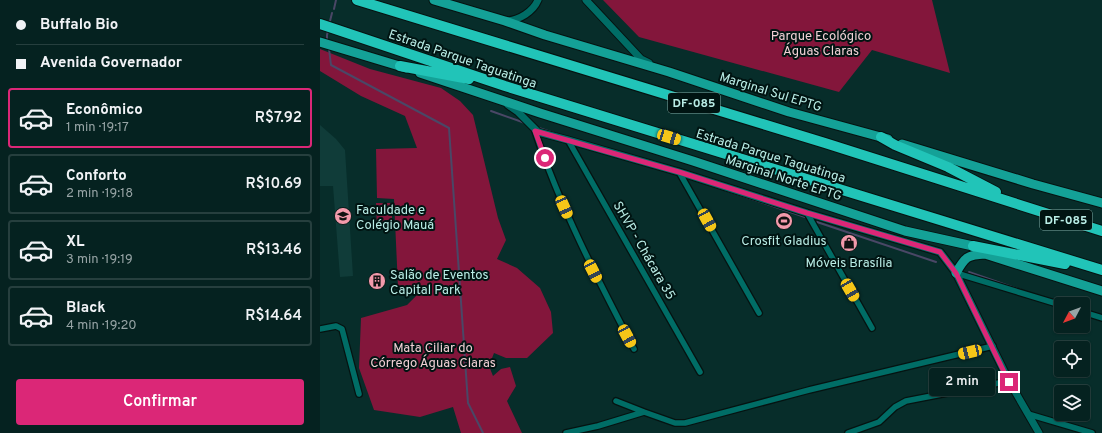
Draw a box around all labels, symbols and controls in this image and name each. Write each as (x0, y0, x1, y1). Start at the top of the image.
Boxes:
text: Buffalo Bio (40, 16, 118, 35)
street label: Estrada Parque Taguatinga (386, 27, 539, 93)
park label: Parque Ecológico Águas Claras (771, 29, 871, 60)
text: Avenida Governador (40, 54, 182, 73)
street label: Marginal Sul EPTG (717, 70, 824, 116)
road number: DF-085 (668, 93, 720, 113)
icon: car (18, 100, 54, 136)
text: Econômico (66, 101, 143, 120)
text: R$7.92 (255, 109, 302, 128)
text: 1 min · 19:17 (66, 120, 129, 136)
street label: Estrada Parque Taguatinga (694, 127, 847, 187)
car (656, 128, 682, 146)
route start (536, 149, 554, 167)
street label: Marginal Norte EPTG (723, 153, 844, 205)
icon: car (18, 166, 54, 202)
text: Conforto (66, 167, 127, 186)
text: R$10.69 (245, 175, 302, 194)
text: 2 min · 19:18 (66, 186, 133, 202)
car (554, 194, 574, 220)
street label: SHVP - Chácara 35 (609, 199, 678, 303)
place label: Faculdade e Colégio Mauá (356, 203, 434, 234)
school or university icon: Faculdade e Colégio Mauá (333, 206, 353, 226)
car (696, 207, 718, 233)
road number: DF-085 (1040, 210, 1092, 230)
sports icon: Crosfit Gladius (774, 211, 794, 231)
icon: car (18, 232, 54, 268)
text: XL (66, 233, 84, 252)
shop icon: Móveis Brasília (839, 233, 859, 253)
place label: Crosfit Gladius (741, 234, 827, 250)
text: R$13.46 (246, 241, 302, 260)
text: 3 min · 19:19 (66, 252, 133, 268)
place label: Móveis Brasília (806, 256, 892, 272)
car (582, 258, 604, 284)
place label: Salão de Eventos Capital Park (390, 268, 488, 299)
building icon: Salão de Eventos Capital Park (367, 271, 387, 291)
car (839, 277, 861, 303)
north arrow (1054, 297, 1090, 333)
map controls (1054, 297, 1090, 421)
icon: car (18, 298, 54, 334)
text: Black (66, 299, 106, 318)
text: R$14.64 (245, 307, 302, 326)
text: 4 min · 19:20 (66, 318, 137, 334)
car (616, 323, 638, 349)
park label: Mata Ciliar do Córrego Águas Claras (370, 341, 496, 372)
button: locate (1054, 341, 1090, 377)
car (957, 343, 983, 361)
callout: 2 min (929, 368, 995, 396)
route end (1000, 373, 1018, 391)
text: 2 min (945, 374, 979, 390)
button: Confirmar (16, 379, 304, 425)
button: layers (1054, 385, 1090, 421)

